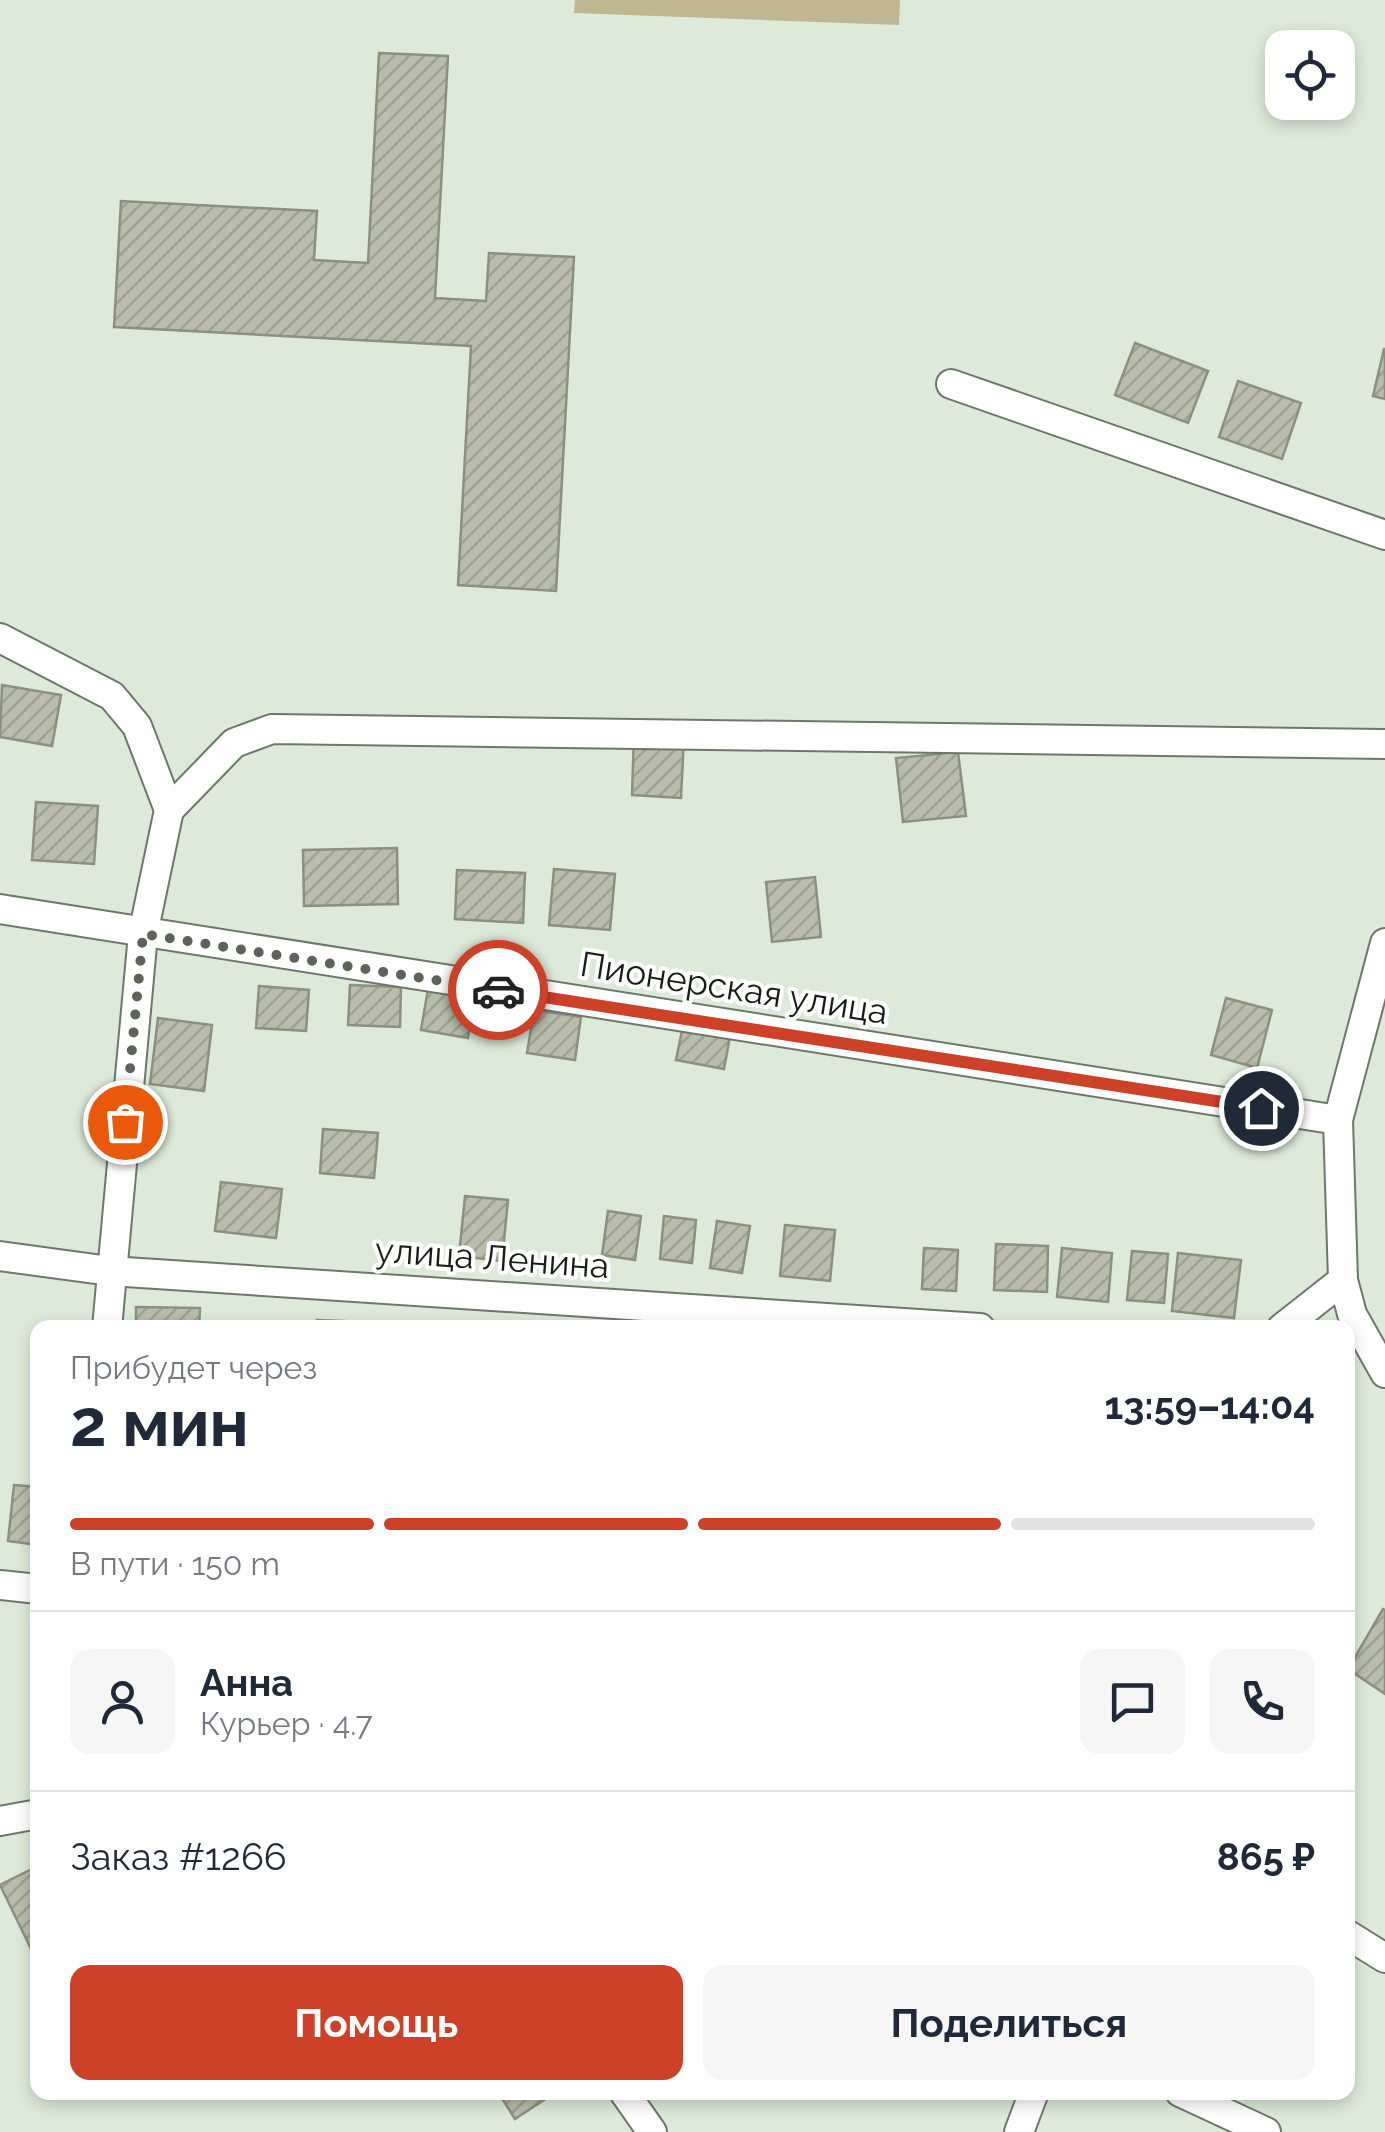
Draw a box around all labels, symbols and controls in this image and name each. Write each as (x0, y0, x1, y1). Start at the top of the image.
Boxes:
map controls (1265, 30, 1355, 120)
button: locate (1265, 30, 1355, 120)
courier (448, 940, 548, 1040)
street label: Пионерская улица (577, 943, 891, 1032)
icon: car (471, 963, 526, 1018)
pin (1219, 1066, 1304, 1151)
pin (83, 1080, 168, 1165)
icon: home (1234, 1081, 1289, 1136)
icon: bag (98, 1095, 153, 1150)
street label: улица Ленина (374, 1229, 610, 1286)
text: Прибудет через (70, 1349, 317, 1386)
text: 13:59–14:04 (1104, 1383, 1315, 1428)
text: 2 мин (70, 1385, 249, 1461)
text: В пути · 150 m (70, 1545, 280, 1582)
button: person (70, 1649, 175, 1754)
button: chat (1080, 1649, 1185, 1754)
button: phone (1210, 1649, 1315, 1754)
text: Анна (200, 1660, 293, 1705)
text: Курьер · 4.7 (200, 1705, 373, 1742)
text: Заказ #1266 (70, 1834, 287, 1879)
text: 865 ₽ (1217, 1834, 1315, 1879)
button: Помощь (70, 1965, 683, 2080)
button: Поделиться (703, 1965, 1315, 2080)

